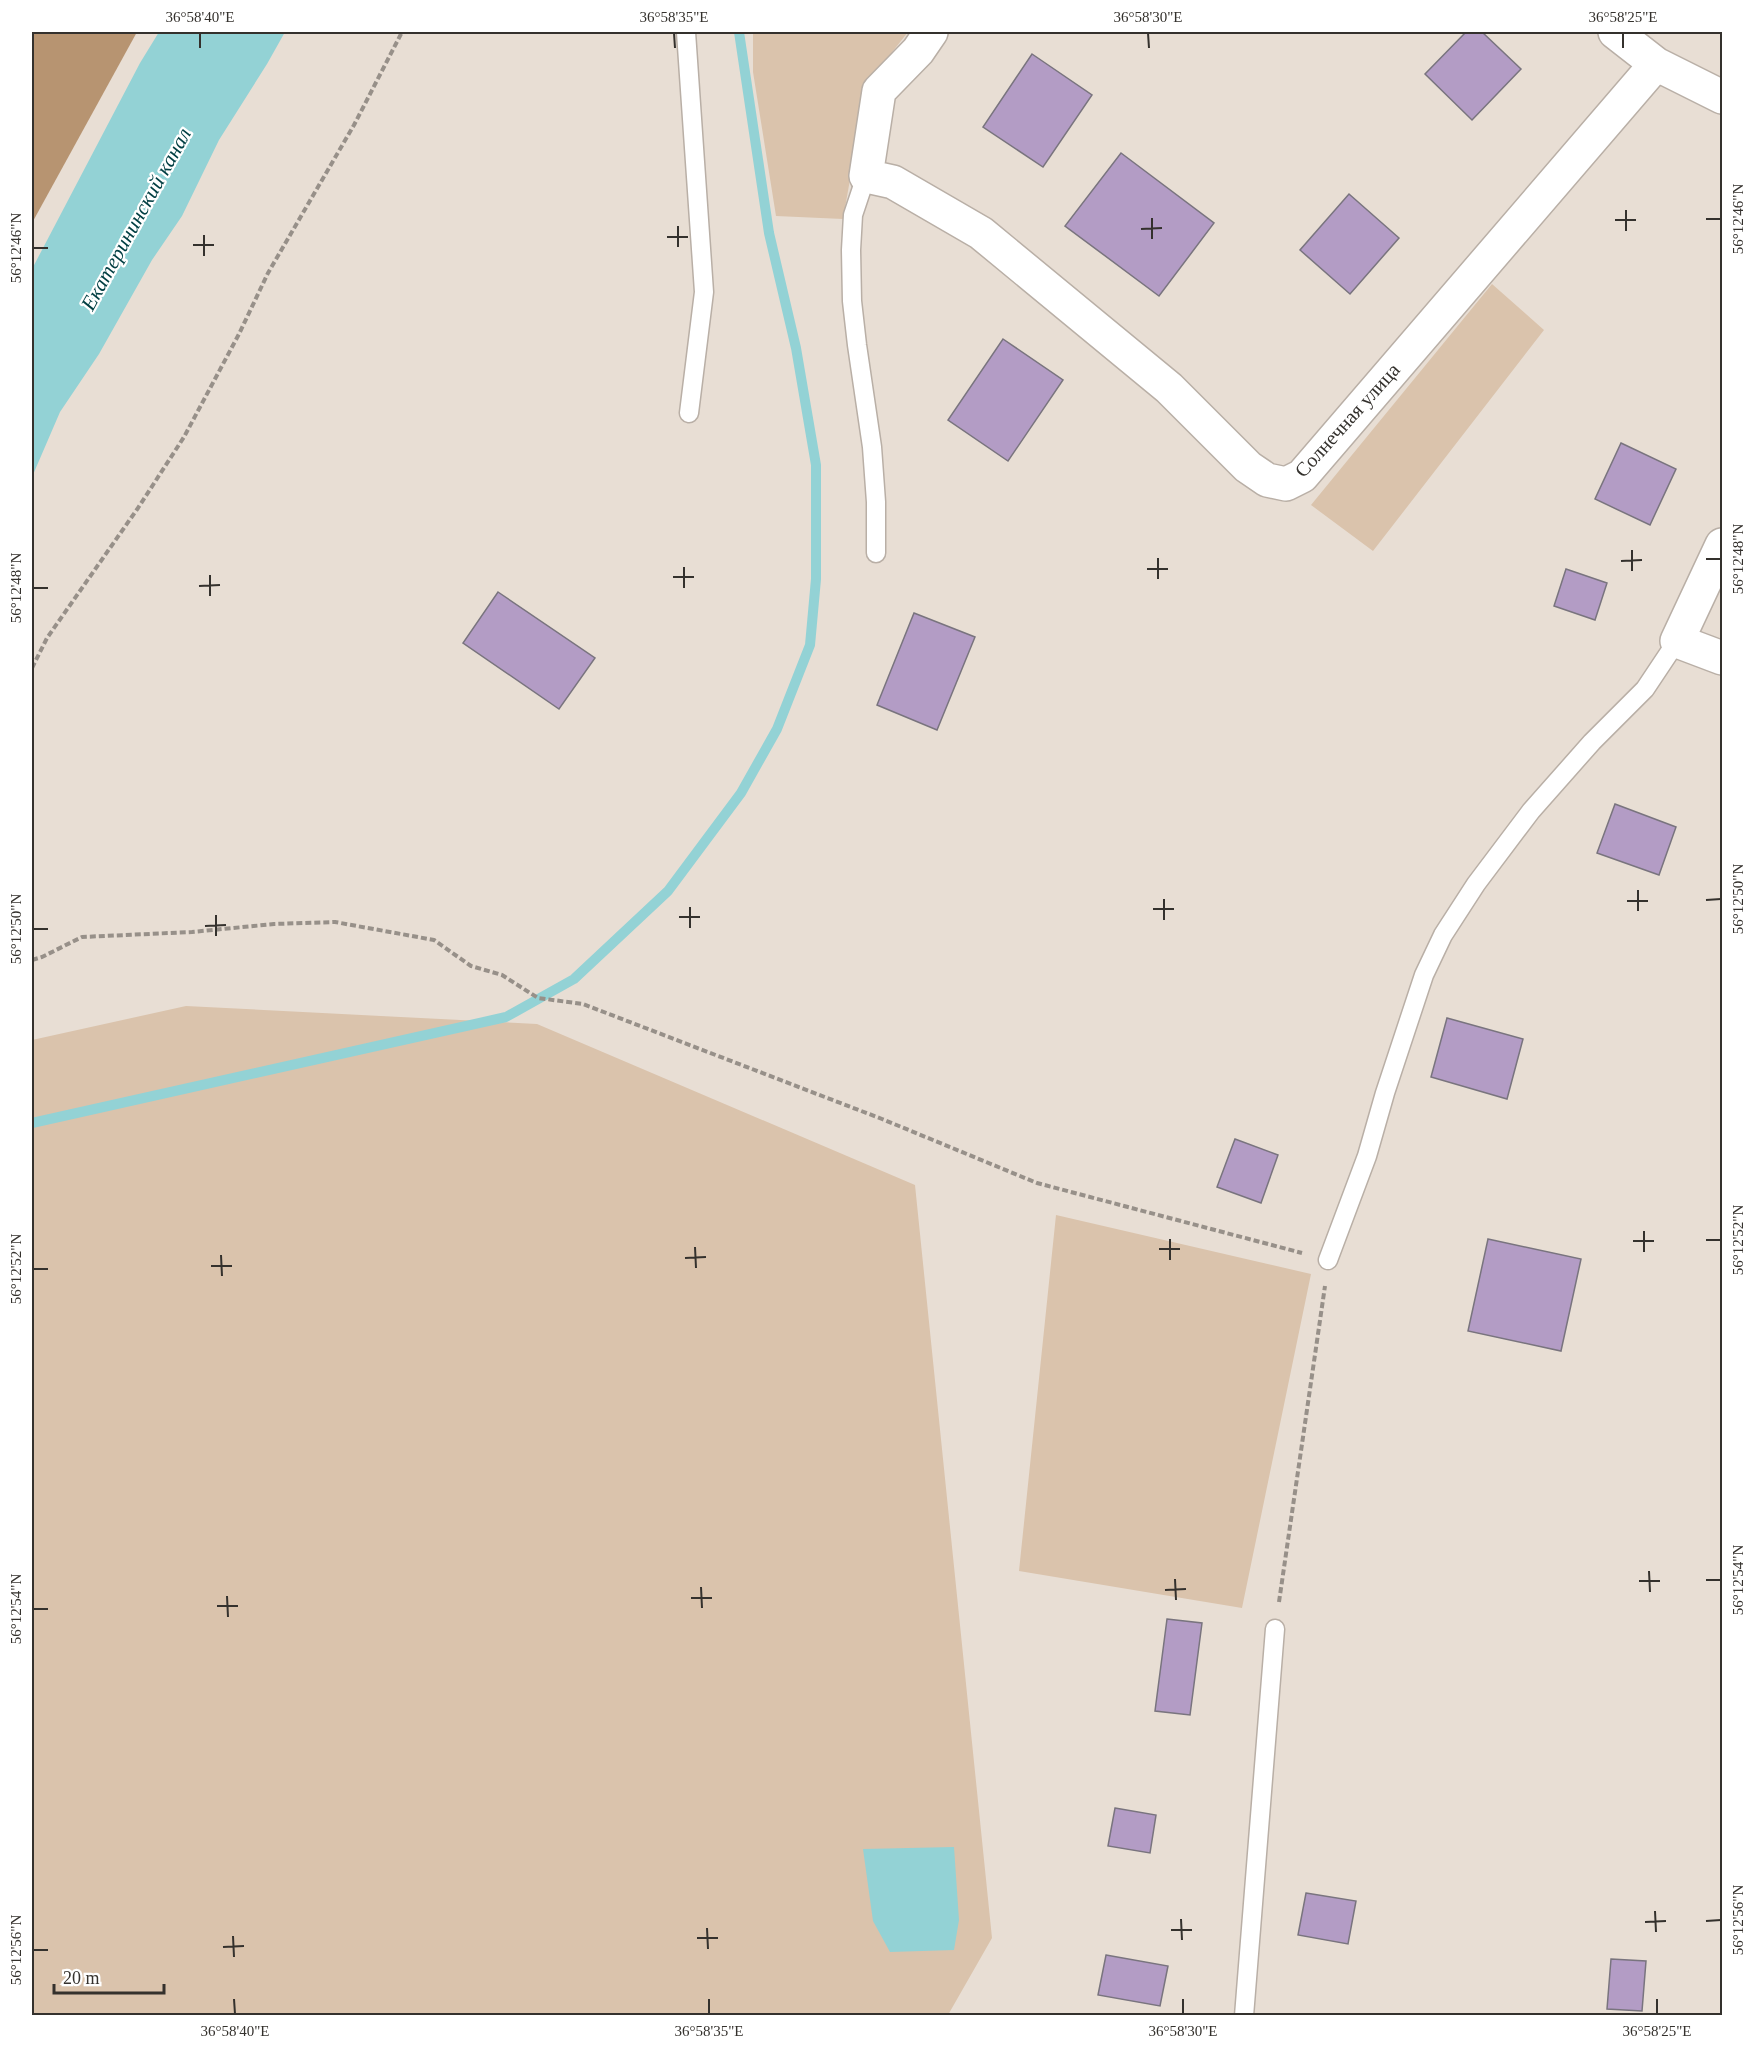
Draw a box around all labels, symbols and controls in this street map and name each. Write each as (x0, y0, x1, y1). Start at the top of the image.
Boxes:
text: 36°58'40"E (166, 9, 235, 25)
text: 36°58'35"E (640, 9, 709, 25)
text: 36°58'30"E (1114, 9, 1183, 25)
text: 36°58'25"E (1589, 9, 1658, 25)
water label: Екатерининский канал (75, 124, 196, 315)
text: 56°12'46"N (1730, 184, 1746, 254)
text: 56°12'46"N (8, 213, 24, 283)
street label: Солнечная улица (1290, 359, 1405, 482)
text: 56°12'48"N (1730, 524, 1746, 594)
text: 56°12'48"N (8, 553, 24, 623)
text: 56°12'50"N (1730, 864, 1746, 934)
text: 56°12'50"N (8, 894, 24, 964)
text: 56°12'52"N (1730, 1205, 1746, 1275)
text: 56°12'52"N (8, 1234, 24, 1304)
text: 56°12'54"N (1730, 1545, 1746, 1615)
text: 56°12'54"N (8, 1574, 24, 1644)
text: 56°12'56"N (1730, 1885, 1746, 1955)
text: 56°12'56"N (8, 1915, 24, 1985)
scale bar (54, 1957, 164, 1995)
text: 20 m (63, 1968, 100, 1988)
text: 36°58'40"E (201, 2023, 270, 2039)
text: 36°58'35"E (675, 2023, 744, 2039)
text: 36°58'30"E (1149, 2023, 1218, 2039)
text: 36°58'25"E (1623, 2023, 1692, 2039)

